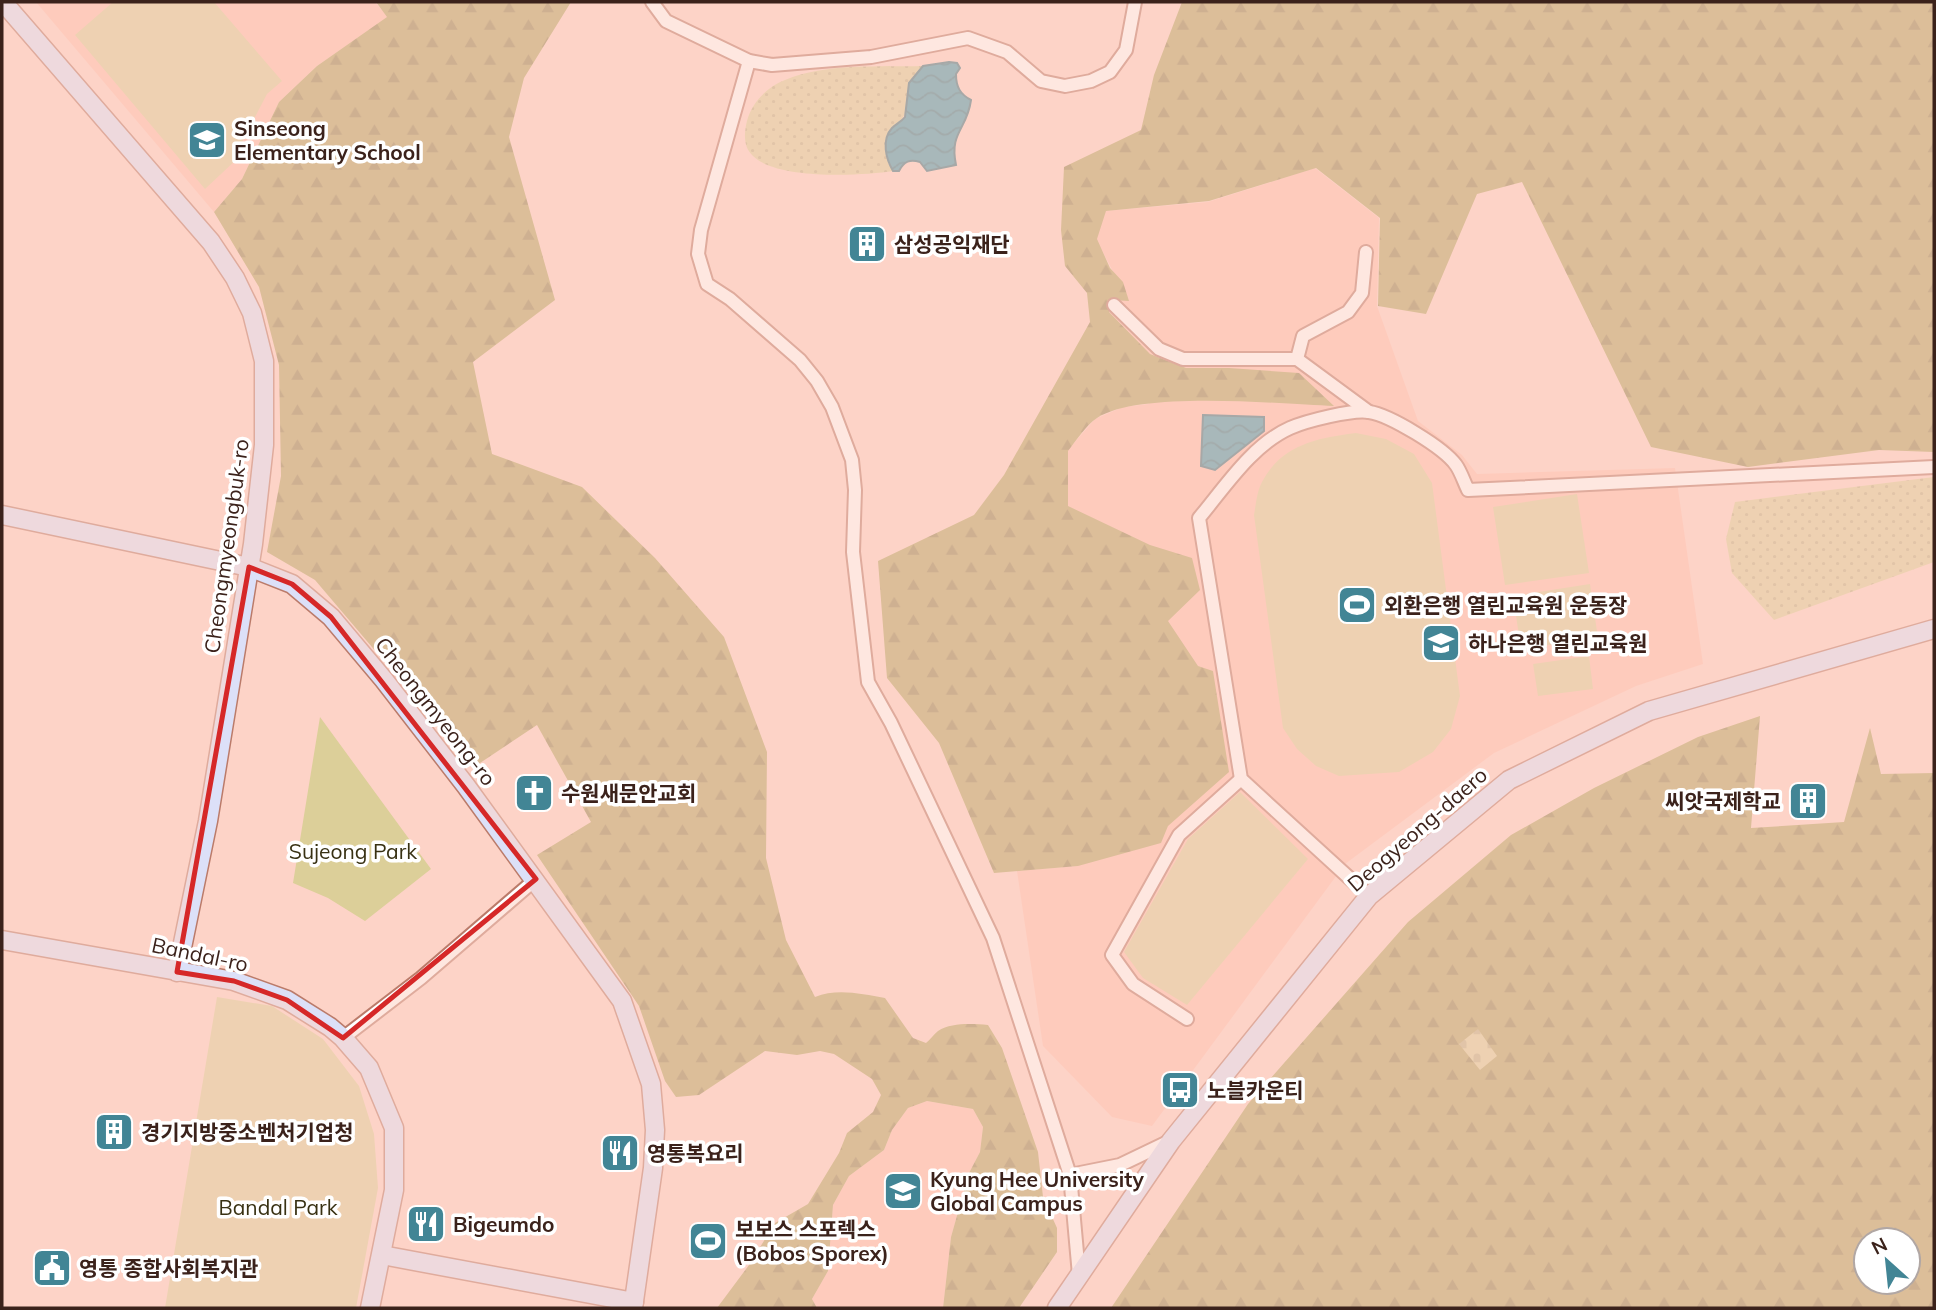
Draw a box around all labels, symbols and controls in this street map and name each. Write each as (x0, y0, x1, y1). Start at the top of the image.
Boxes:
place label: Sinseong Elementary School (234, 115, 421, 165)
school or university icon: Sinseong Elementary School (186, 119, 228, 161)
building icon: 삼성공익재단 (846, 223, 888, 265)
place label: 삼성공익재단 (894, 231, 1010, 257)
street label: Cheongmyeongbuk-ro (198, 437, 254, 655)
sports icon: 외환은행 열린교육원 운동장 (1336, 584, 1378, 626)
place label: 외환은행 열린교육원 운동장 (1384, 592, 1627, 618)
school or university icon: 하나은행 열린교육원 (1420, 622, 1462, 664)
place label: 하나은행 열린교육원 (1468, 630, 1648, 656)
street label: Cheongmyeong-ro (370, 632, 502, 790)
street label: Deogyeong-daero (1342, 761, 1492, 897)
church icon: 수원새문안교회 (513, 772, 555, 814)
place label: 수원새문안교회 (561, 780, 696, 806)
building icon: 씨앗국제학교 (1787, 780, 1829, 822)
place label: 씨앗국제학교 (1665, 788, 1781, 814)
park label: Sujeong Park (289, 838, 417, 864)
street label: Bandal-ro (149, 931, 251, 977)
bus stop icon: 노블카운티 (1159, 1069, 1201, 1111)
place label: 노블카운티 (1207, 1077, 1304, 1103)
building icon: 경기지방중소벤처기업청 (93, 1111, 135, 1153)
place label: 경기지방중소벤처기업청 (141, 1119, 354, 1145)
restaurant icon: 영통복요리 (599, 1132, 641, 1174)
place label: 영통복요리 (647, 1140, 744, 1166)
place label: Kyung Hee University Global Campus (930, 1166, 1144, 1216)
school or university icon: Kyung Hee University Global Campus (882, 1170, 924, 1212)
park label: Bandal Park (218, 1194, 338, 1220)
restaurant icon: Bigeumdo (405, 1203, 447, 1245)
place label: Bigeumdo (453, 1211, 554, 1237)
place label: 보보스 스포렉스 (Bobos Sporex) (735, 1216, 889, 1266)
sports icon: 보보스 스포렉스 (Bobos Sporex) (687, 1220, 729, 1262)
north arrow (1852, 1226, 1922, 1296)
text: N (1867, 1232, 1891, 1260)
public building icon: 영통 종합사회복지관 (31, 1247, 73, 1289)
place label: 영통 종합사회복지관 (79, 1255, 259, 1281)

